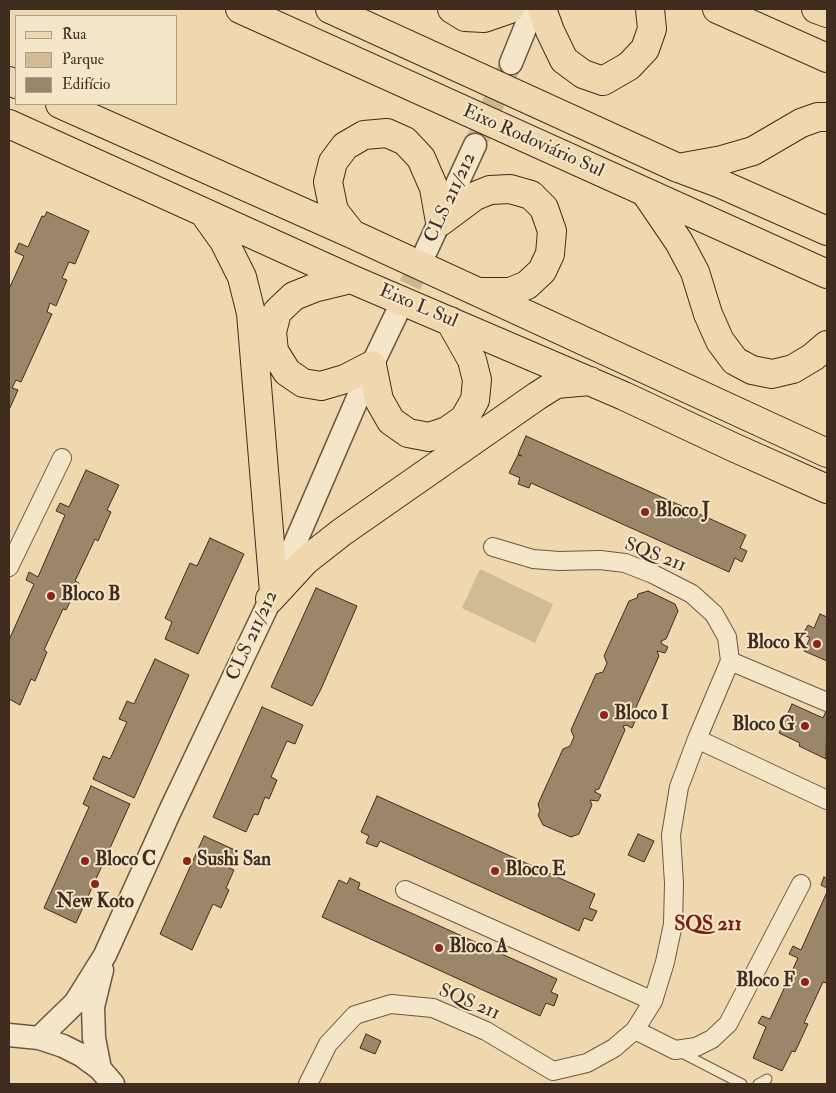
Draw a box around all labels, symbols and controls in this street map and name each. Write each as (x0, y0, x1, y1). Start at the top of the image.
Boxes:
legend (15, 15, 178, 105)
text: Rua (62, 25, 87, 44)
text: Parque (62, 50, 104, 69)
text: Edifício (62, 75, 110, 94)
street label: Eixo Rodoviário Sul (459, 101, 607, 183)
street label: CLS 211/212 (420, 149, 482, 247)
street label: Eixo L Sul (375, 280, 461, 334)
place label: Bloco J (655, 501, 710, 523)
marker: Bloco J (639, 506, 651, 518)
street label: SQS 211 (621, 534, 689, 578)
place label: Bloco B (61, 585, 120, 607)
street label: CLS 211/212 (222, 587, 284, 685)
marker: Bloco B (45, 590, 57, 602)
place label: Bloco K (747, 633, 807, 655)
marker: Bloco K (811, 638, 823, 650)
place label: Bloco I (614, 704, 669, 726)
marker: Bloco I (598, 709, 610, 721)
place label: Bloco G (732, 715, 795, 737)
marker: Bloco G (799, 720, 811, 732)
place label: Bloco C (95, 850, 156, 872)
place label: Sushi San (197, 850, 271, 872)
marker: Bloco C (79, 855, 91, 867)
marker: Sushi San (181, 855, 193, 867)
place label: Bloco E (505, 860, 566, 882)
marker: Bloco E (489, 865, 501, 877)
marker: New Koto (89, 878, 101, 890)
place label: New Koto (56, 892, 134, 914)
district label: SQS 211 (674, 914, 742, 938)
place label: Bloco A (449, 937, 508, 959)
marker: Bloco A (433, 942, 445, 954)
place label: Bloco F (736, 971, 795, 993)
marker: Bloco F (799, 976, 811, 988)
street label: SQS 211 (435, 980, 503, 1026)

